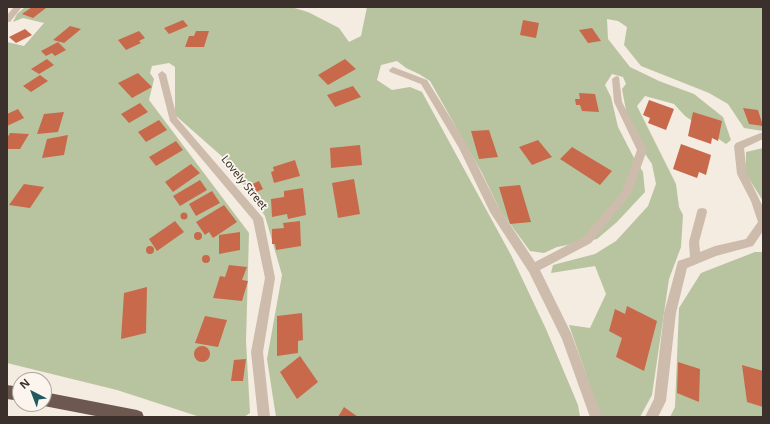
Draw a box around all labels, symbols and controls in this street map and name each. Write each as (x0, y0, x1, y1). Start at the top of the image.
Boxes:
street label: Lovely Street (218, 153, 270, 213)
north arrow (12, 372, 52, 412)
text: N (16, 375, 33, 392)

